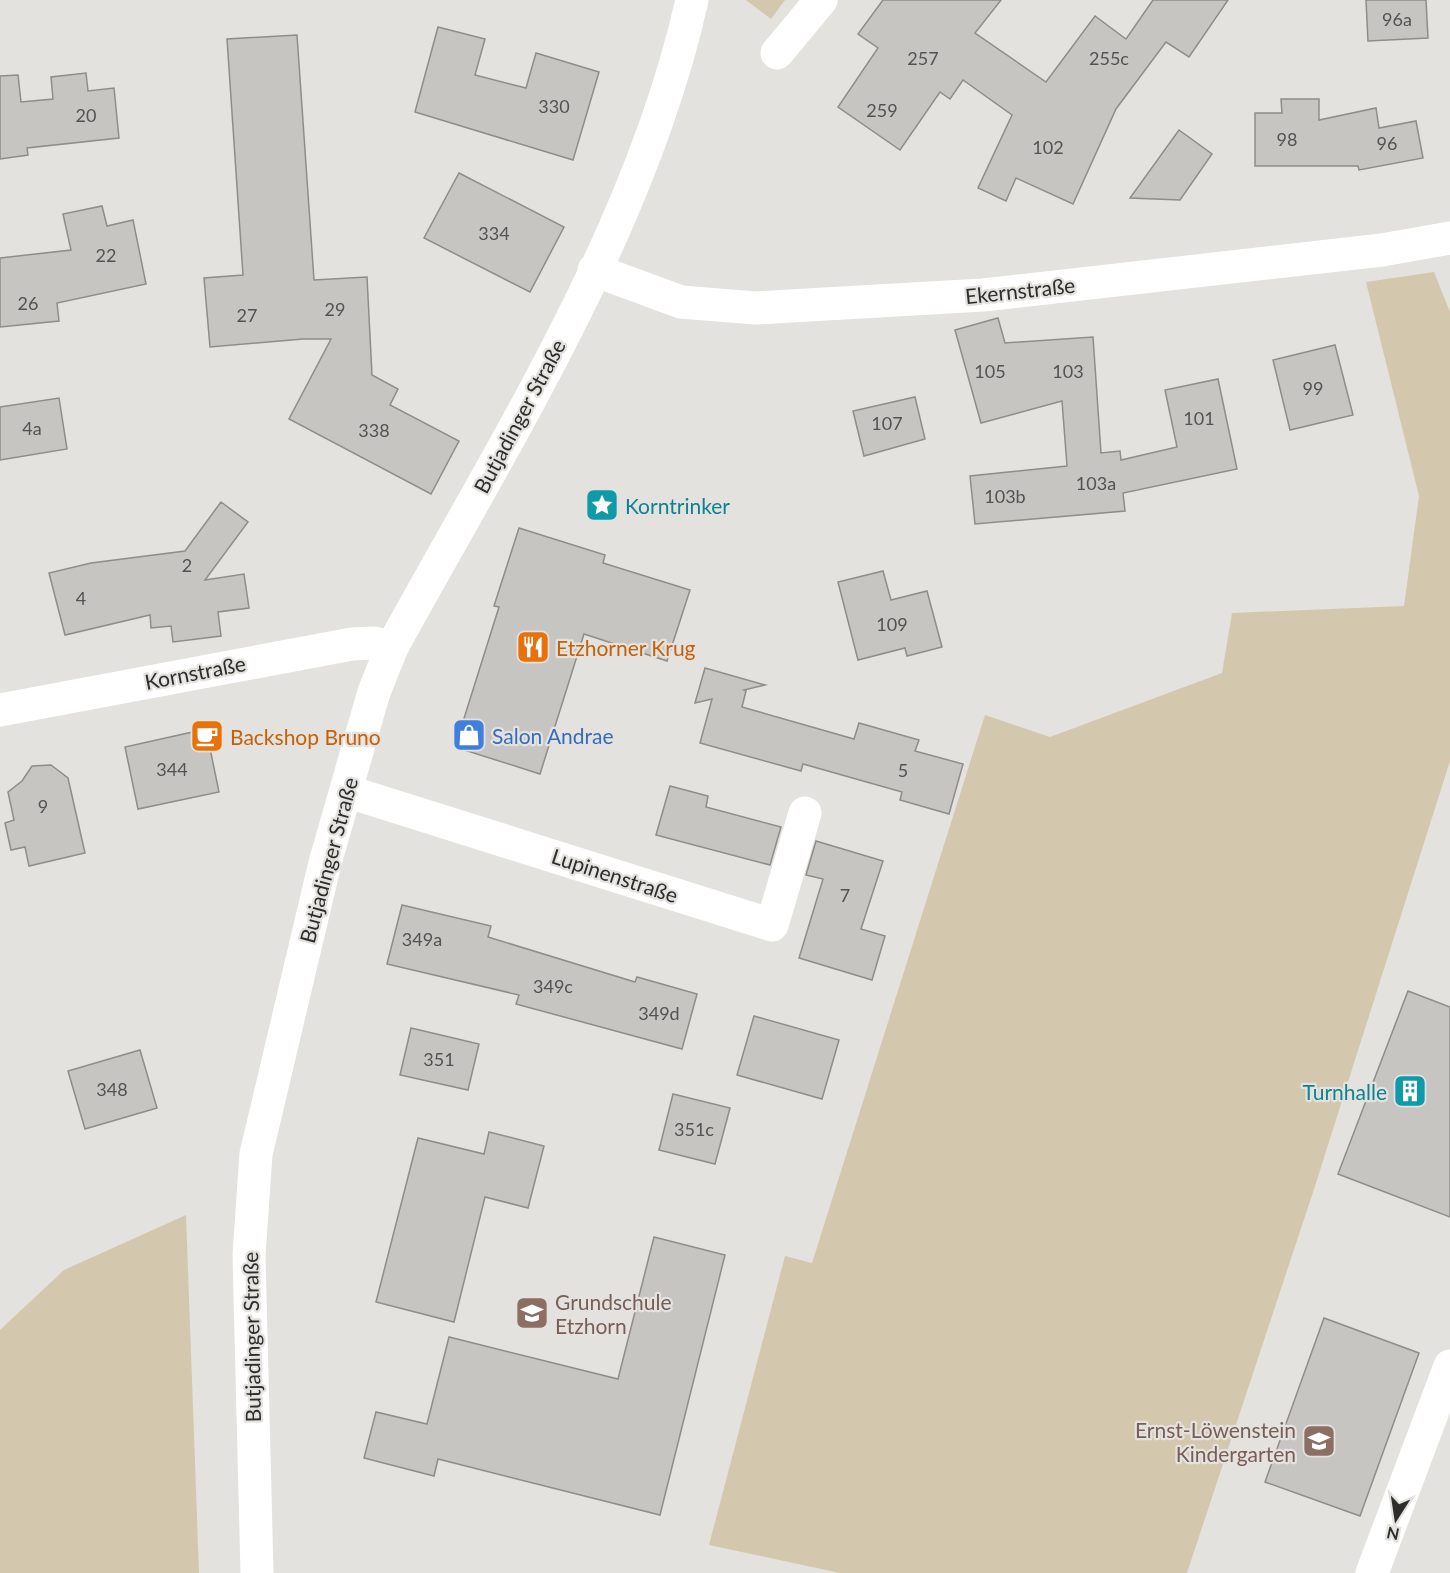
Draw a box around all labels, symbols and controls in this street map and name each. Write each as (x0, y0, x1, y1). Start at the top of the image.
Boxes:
house number: 96a (1382, 8, 1412, 30)
house number: 257 (907, 47, 939, 69)
house number: 255c (1089, 47, 1129, 69)
house number: 330 (538, 95, 570, 117)
house number: 259 (866, 99, 898, 121)
house number: 20 (76, 104, 96, 126)
house number: 98 (1277, 128, 1297, 150)
house number: 96 (1377, 132, 1397, 154)
house number: 102 (1032, 136, 1064, 158)
house number: 334 (478, 222, 510, 244)
house number: 22 (96, 244, 116, 266)
street label: Ekernstraße (964, 272, 1076, 308)
house number: 26 (18, 292, 38, 314)
house number: 29 (325, 298, 345, 320)
house number: 27 (237, 304, 257, 326)
street label: Butjadinger Straße (468, 335, 570, 497)
house number: 105 (974, 360, 1006, 382)
house number: 103 (1052, 360, 1084, 382)
house number: 99 (1303, 377, 1323, 399)
house number: 101 (1183, 407, 1215, 429)
house number: 107 (871, 412, 903, 434)
house number: 4a (22, 417, 42, 439)
house number: 338 (358, 419, 390, 441)
house number: 103a (1076, 472, 1116, 494)
house number: 103b (984, 485, 1026, 507)
place icon: Korntrinker (584, 487, 620, 523)
place label: Korntrinker (625, 493, 730, 518)
house number: 2 (182, 554, 192, 576)
house number: 4 (76, 587, 86, 609)
house number: 109 (876, 613, 908, 635)
restaurant icon: Etzhorner Krug (515, 629, 551, 665)
place label: Etzhorner Krug (556, 635, 696, 660)
street label: Kornstraße (142, 650, 248, 694)
shop icon: Salon Andrae (451, 717, 487, 753)
cafe icon: Backshop Bruno (189, 718, 225, 754)
place label: Salon Andrae (492, 723, 614, 748)
place label: Backshop Bruno (230, 724, 381, 749)
house number: 344 (156, 758, 188, 780)
house number: 5 (898, 759, 908, 781)
street label: Butjadinger Straße (294, 774, 362, 946)
house number: 9 (38, 795, 48, 817)
street label: Lupinenstraße (549, 843, 681, 907)
house number: 7 (840, 884, 850, 906)
house number: 349a (402, 928, 442, 950)
house number: 349c (533, 975, 573, 997)
house number: 349d (638, 1002, 680, 1024)
house number: 351 (423, 1048, 455, 1070)
building icon: Turnhalle (1392, 1073, 1428, 1109)
house number: 348 (96, 1078, 128, 1100)
place label: Turnhalle (1303, 1079, 1387, 1104)
house number: 351c (674, 1118, 714, 1140)
street label: Butjadinger Straße (237, 1251, 265, 1423)
place label: Grundschule Etzhorn (555, 1289, 672, 1338)
school or university icon: Grundschule Etzhorn (514, 1295, 550, 1331)
place label: Ernst-Löwenstein Kindergarten (1135, 1417, 1296, 1466)
school or university icon: Ernst-Löwenstein Kindergarten (1301, 1423, 1337, 1459)
north arrow (1366, 1489, 1426, 1549)
text: N (1385, 1524, 1401, 1545)

